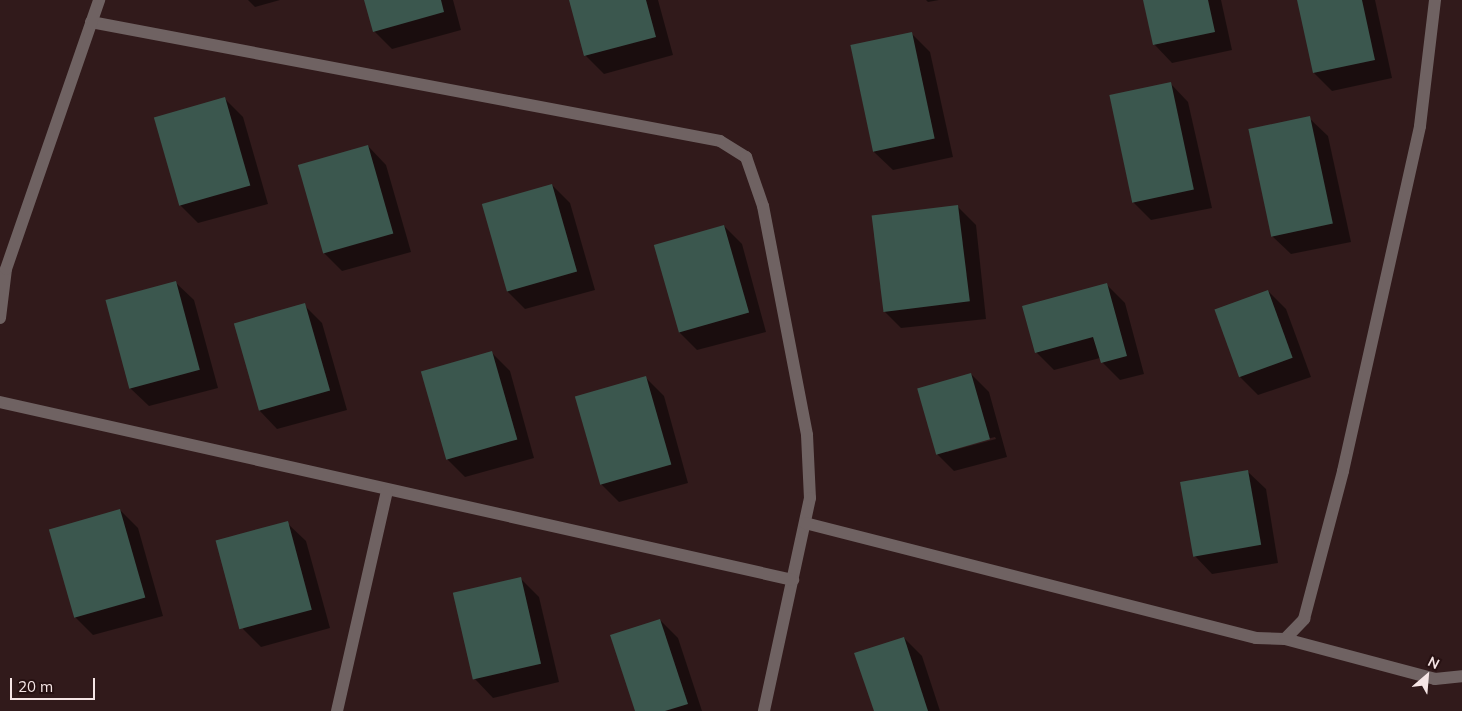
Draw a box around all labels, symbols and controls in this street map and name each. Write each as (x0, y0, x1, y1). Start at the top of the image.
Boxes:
north arrow (1402, 651, 1452, 701)
text: N (1425, 652, 1443, 673)
scale bar (12, 668, 98, 700)
text: 20 m (18, 677, 53, 696)

